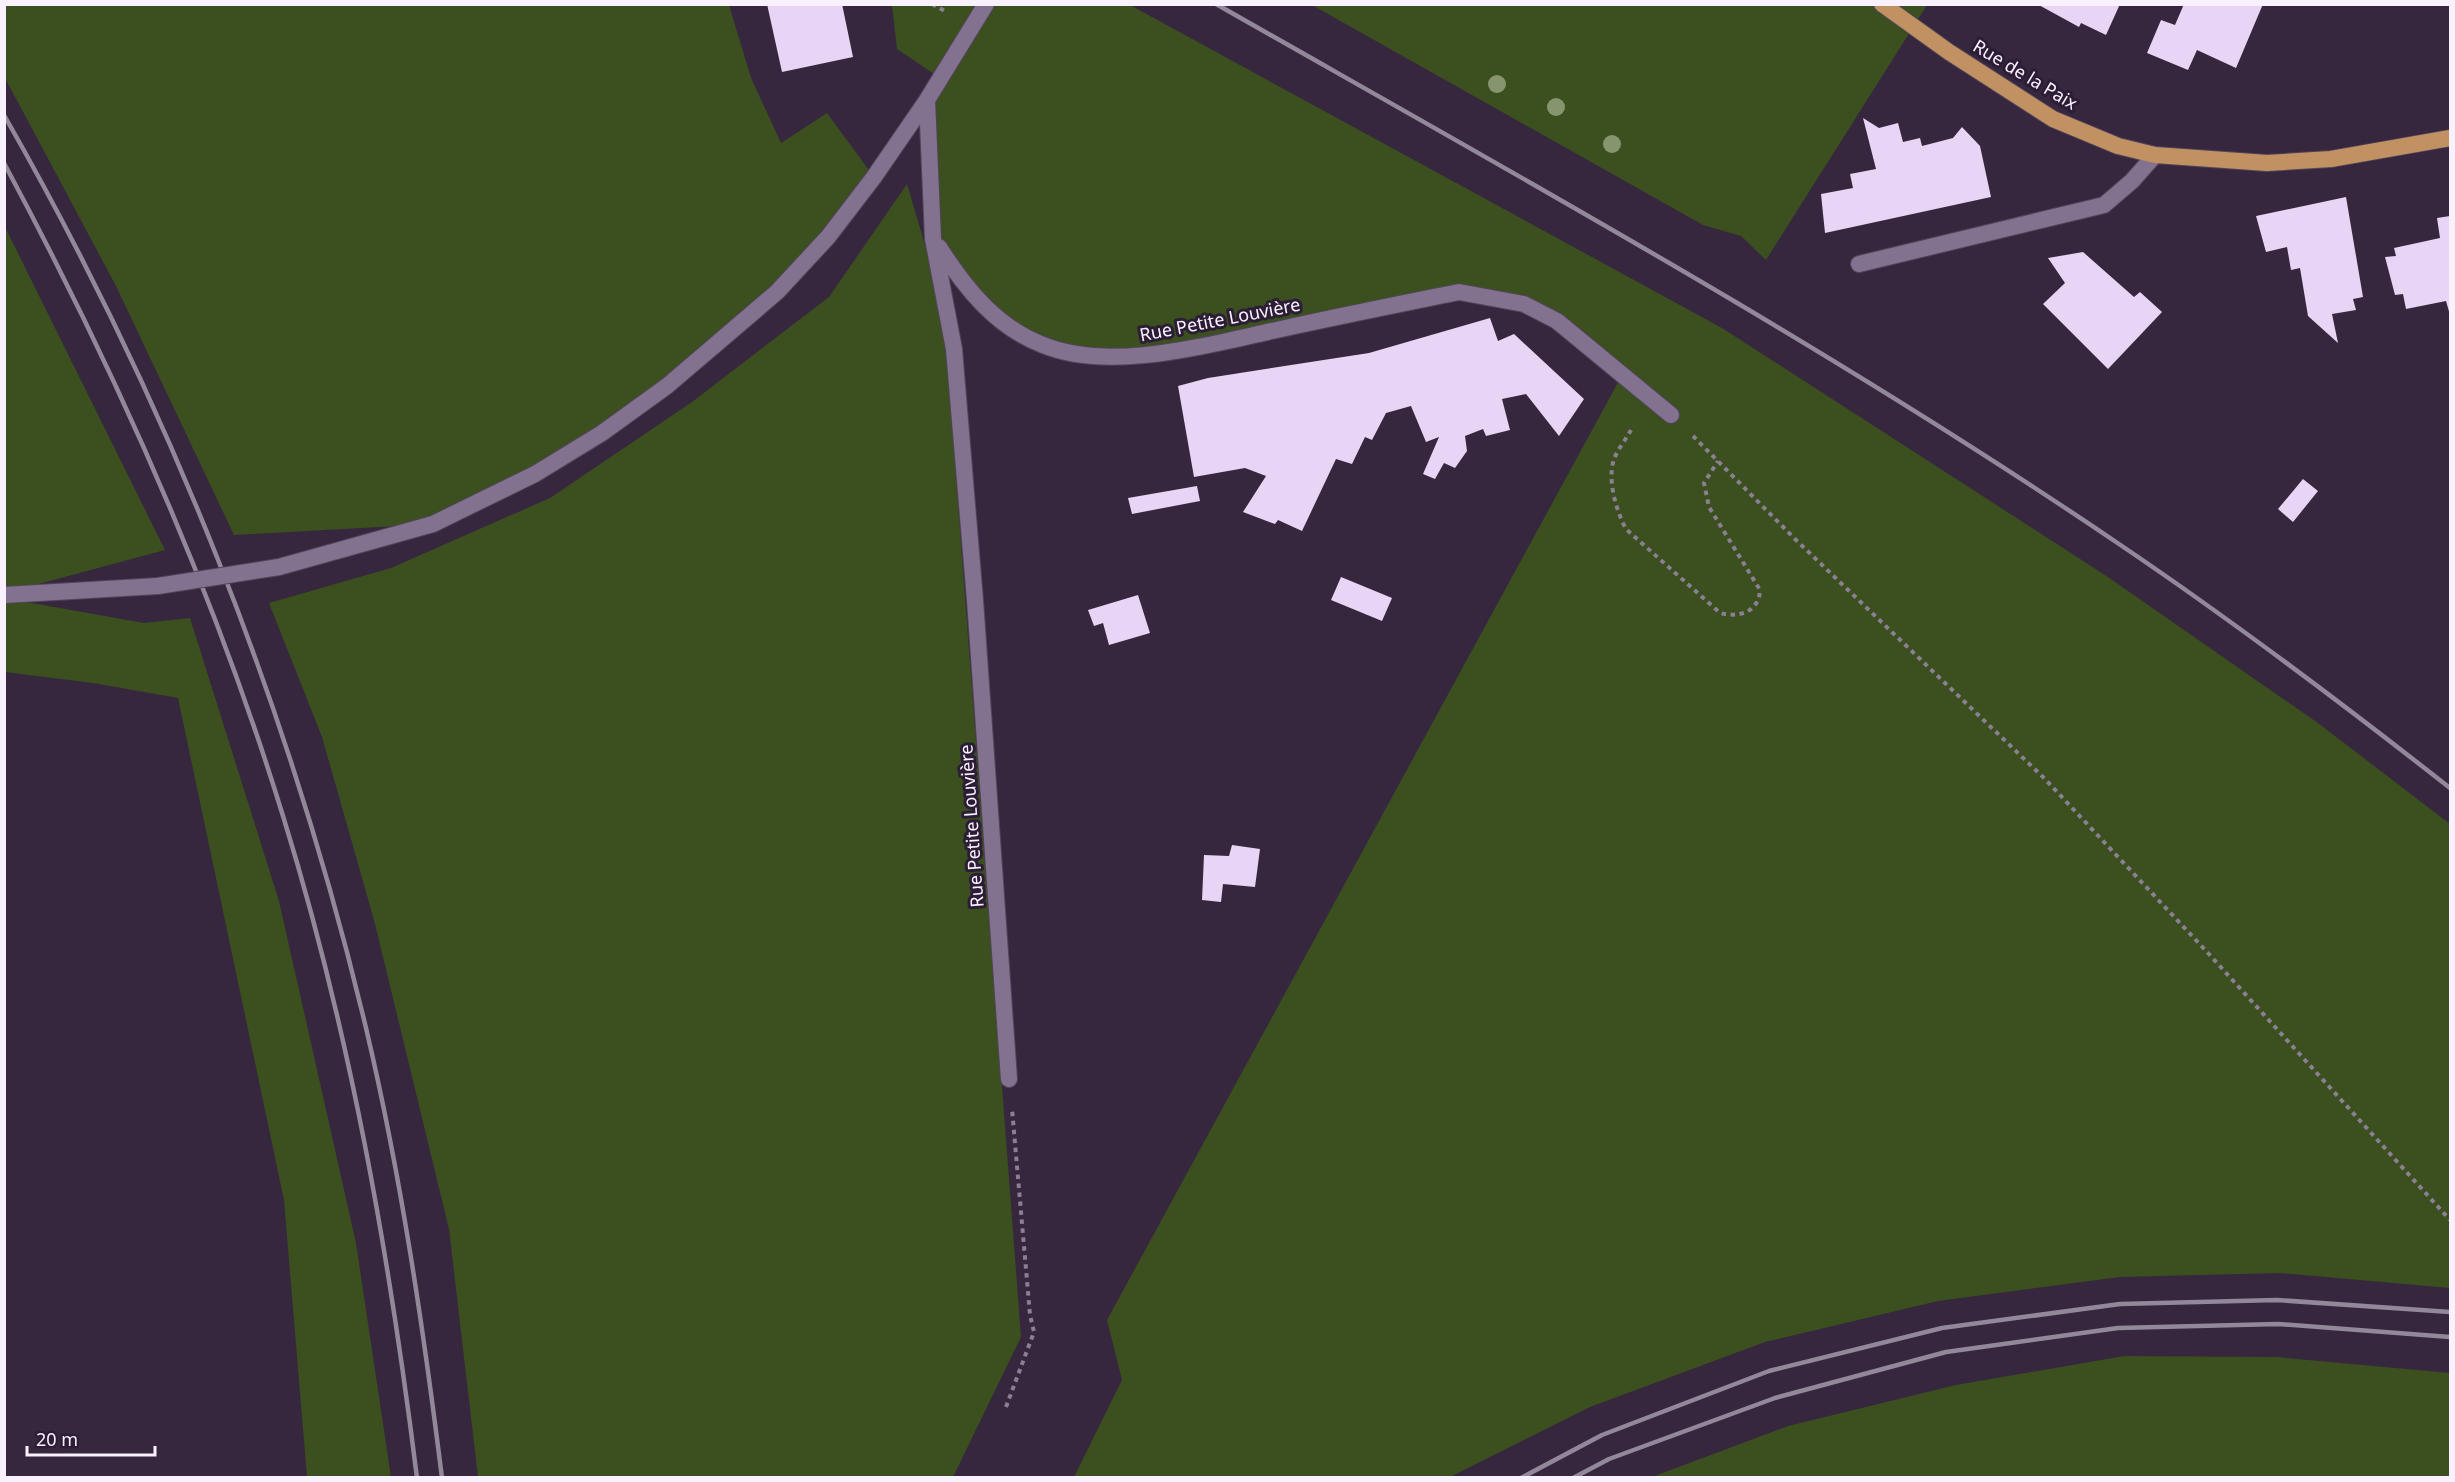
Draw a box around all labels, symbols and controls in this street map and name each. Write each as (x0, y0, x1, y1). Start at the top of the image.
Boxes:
street label: Rue de la Paix (1969, 34, 2083, 115)
street label: Rue Petite Louvière (1137, 292, 1302, 346)
street label: Rue Petite Louvière (953, 744, 989, 908)
scale bar (27, 1419, 154, 1457)
text: 20 m (36, 1427, 78, 1451)

